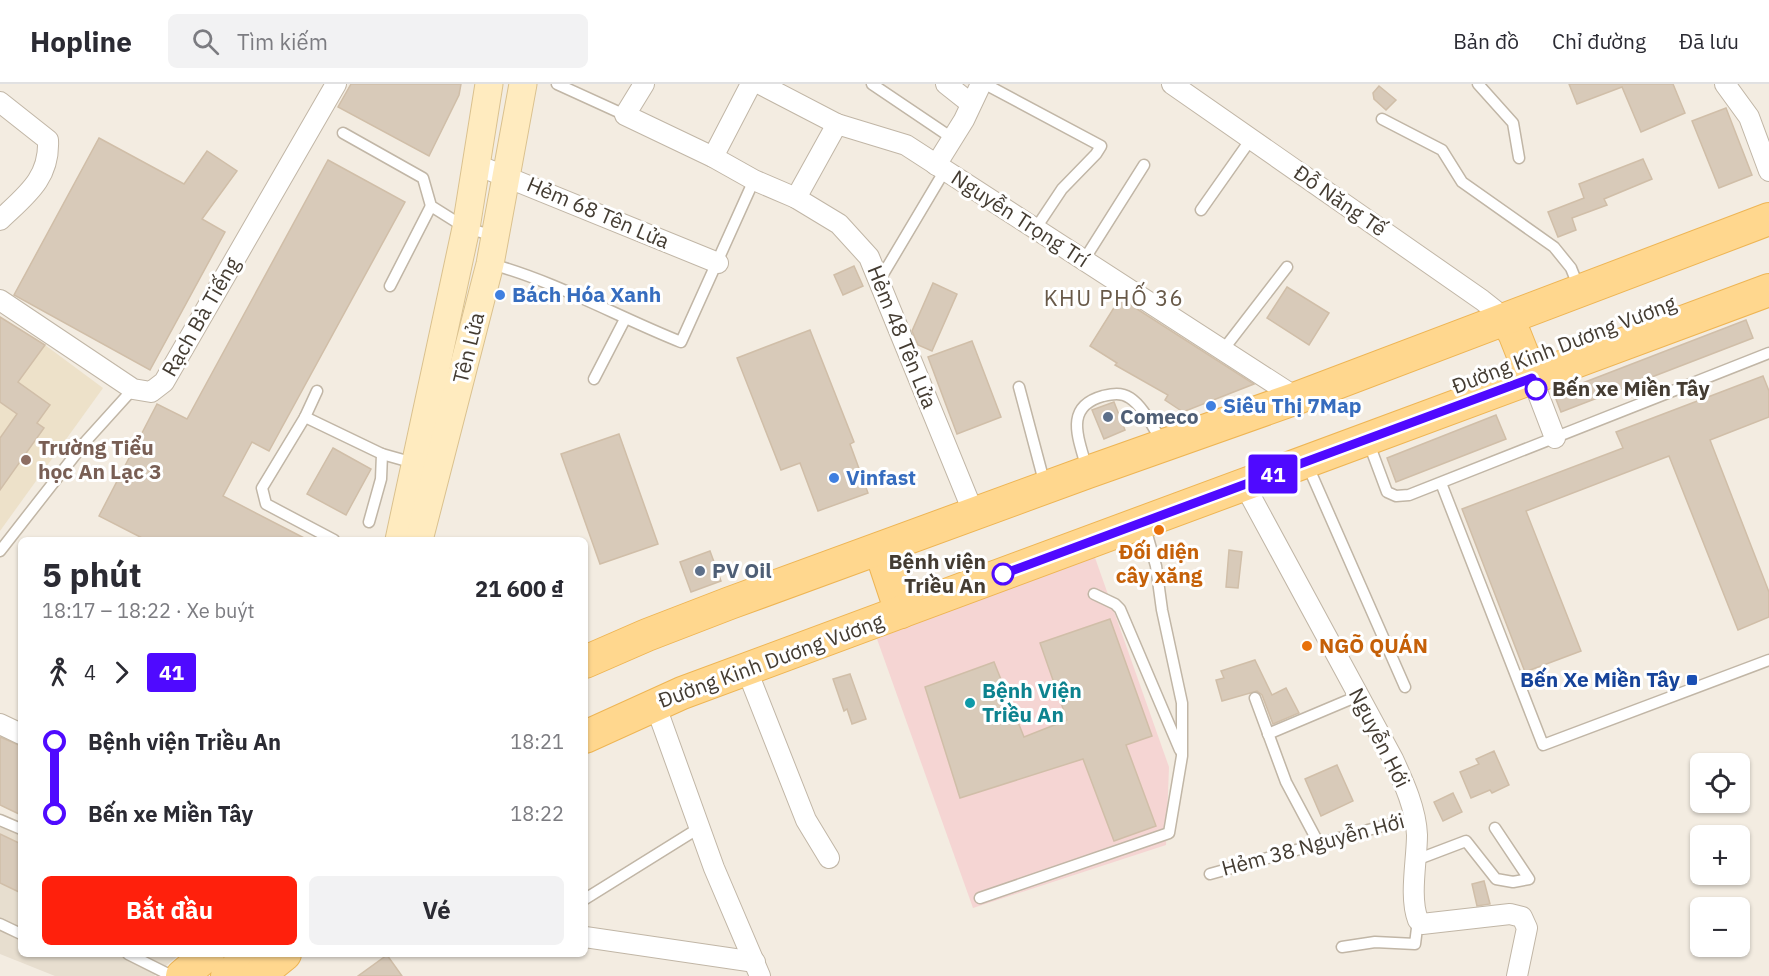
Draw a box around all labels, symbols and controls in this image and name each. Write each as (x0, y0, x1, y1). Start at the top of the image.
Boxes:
search box (168, 14, 588, 68)
text: Hopline (30, 23, 132, 60)
icon: search (189, 25, 222, 58)
text: Tìm kiếm (237, 27, 328, 56)
text: Bản đồ (1453, 27, 1519, 55)
text: Chỉ đường (1552, 27, 1646, 55)
text: Đã lưu (1679, 27, 1739, 55)
street label: Đỗ Năng Tế (1289, 158, 1393, 243)
street label: Nguyễn Trọng Trí (946, 163, 1095, 273)
street label: Hẻm 68 Tên Lửa (523, 169, 674, 255)
street label: Rạch Bà Tiếng (155, 252, 246, 381)
street label: Hẻm 48 Tên Lửa (861, 261, 944, 412)
place label: Bách Hóa Xanh (512, 280, 661, 308)
district label: KHU PHỐ 36 (1044, 281, 1184, 312)
marker: Bách Hóa Xanh (493, 288, 507, 302)
street label: Đường Kinh Dương Vương (1448, 288, 1680, 400)
street label: Tên Lửa (446, 309, 490, 386)
place label: Bến xe Miền Tây (1552, 374, 1710, 402)
marker: Bến xe Miền Tây (1525, 378, 1547, 400)
place label: Siêu Thị 7Map (1223, 391, 1362, 419)
marker: Siêu Thị 7Map (1204, 399, 1218, 413)
place label: Comeco (1120, 402, 1199, 430)
marker: Comeco (1101, 410, 1115, 424)
place label: Trường Tiểu học An Lạc 3 (38, 433, 162, 485)
marker: Trường Tiểu học An Lạc 3 (19, 453, 33, 467)
line badge: 41 (1246, 454, 1300, 494)
text: 41 (1260, 460, 1286, 488)
place label: Vinfast (846, 463, 916, 491)
marker: Vinfast (827, 471, 841, 485)
marker: Đối diện cây xăng (1152, 523, 1166, 537)
place label: Đối diện cây xăng (1116, 537, 1203, 589)
place label: Bệnh viện Triều An (889, 547, 986, 599)
text: 5 phút (42, 553, 142, 596)
place label: PV Oil (712, 556, 772, 584)
marker: Bệnh viện Triều An (992, 563, 1014, 585)
marker: PV Oil (693, 564, 707, 578)
text: 21 600 ₫ (475, 574, 564, 603)
text: 18:17 – 18:22 · Xe buýt (42, 597, 254, 624)
street label: Đường Kinh Dương Vương (654, 606, 887, 714)
place label: NGÕ QUÁN (1319, 631, 1428, 659)
marker: NGÕ QUÁN (1300, 639, 1314, 653)
icon: walk (42, 656, 75, 689)
icon: forward (105, 656, 138, 689)
text: 41 (159, 658, 184, 686)
text: 4 (84, 659, 96, 686)
place label: Bến Xe Miền Tây (1520, 665, 1681, 693)
marker: Bến Xe Miền Tây (1685, 673, 1699, 687)
place label: Bệnh Viện Triều An (982, 676, 1082, 728)
street label: Nguyễn Hới (1343, 683, 1417, 792)
marker: Bệnh Viện Triều An (963, 696, 977, 710)
text: Bệnh viện Triều An (88, 727, 281, 756)
text: 18:21 (510, 728, 564, 755)
map controls (1690, 753, 1750, 957)
button: locate (1690, 753, 1750, 813)
text: Bến xe Miền Tây (88, 799, 253, 828)
text: 18:22 (510, 800, 564, 827)
street label: Hẻm 38 Nguyễn Hới (1218, 806, 1407, 882)
button: + (1690, 825, 1750, 885)
button: Bắt đầu (42, 876, 297, 945)
button: Vé (309, 876, 564, 945)
button: − (1690, 897, 1750, 957)

